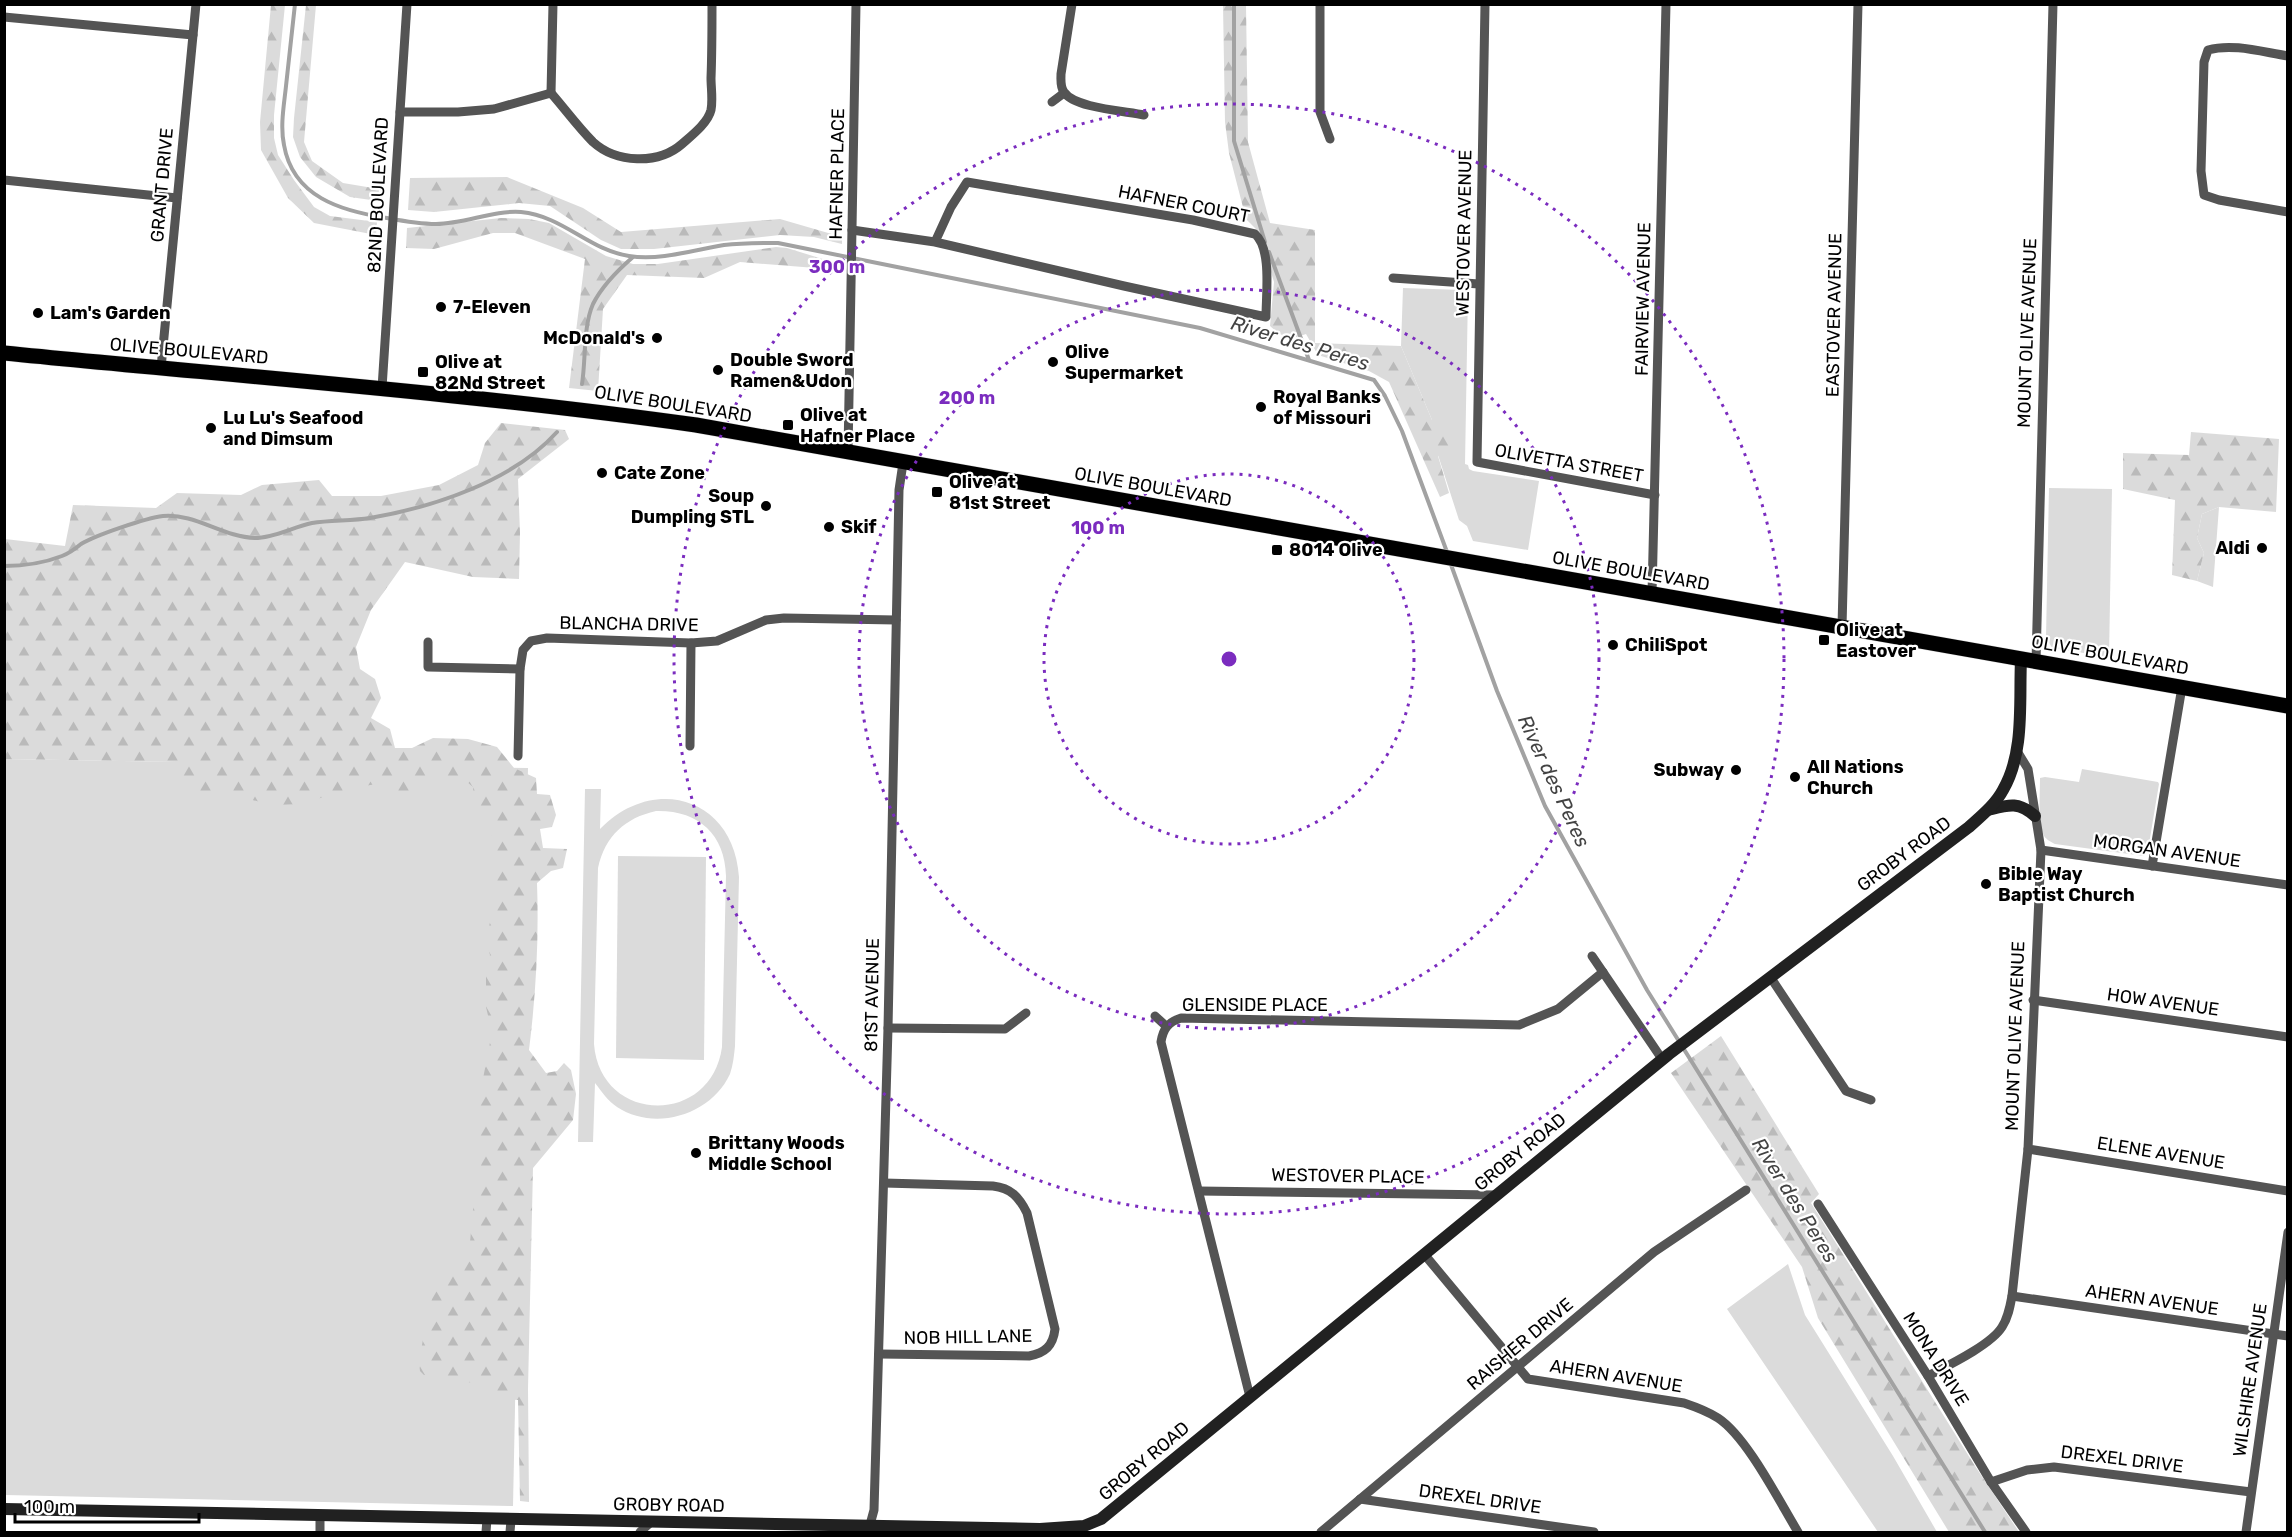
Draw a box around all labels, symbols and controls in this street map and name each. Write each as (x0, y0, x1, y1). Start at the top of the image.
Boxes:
street label: HAFNER PLACE (825, 108, 849, 240)
street label: 82ND BOULEVARD (363, 116, 393, 274)
street label: GRANT DRIVE (146, 127, 178, 243)
street label: WESTOVER AVENUE (1452, 149, 1476, 317)
street label: HAFNER COURT (1116, 180, 1252, 228)
street label: FAIRVIEW AVENUE (1631, 222, 1655, 376)
street label: EASTOVER AVENUE (1822, 233, 1846, 397)
street label: MOUNT OLIVE AVENUE (2013, 238, 2041, 428)
text: 300 m (809, 256, 865, 278)
place label: 7-Eleven (453, 296, 531, 318)
marker: 7-Eleven (434, 300, 448, 314)
place label: Lam's Garden (50, 302, 171, 324)
marker: Lam's Garden (31, 306, 45, 320)
water label: River des Peres (1228, 311, 1372, 375)
place label: McDonald's (543, 327, 645, 349)
marker: McDonald's (650, 331, 664, 345)
street label: OLIVE BOULEVARD (109, 333, 269, 369)
place label: Olive Supermarket (1065, 341, 1183, 384)
place label: Double Sword Ramen&Udon (730, 349, 854, 392)
place label: Olive at 82Nd Street (435, 351, 545, 394)
marker: Olive Supermarket (1046, 355, 1060, 369)
marker: Double Sword Ramen&Udon (711, 363, 725, 377)
marker: Olive at 82Nd Street (416, 365, 430, 379)
street label: OLIVE BOULEVARD (593, 381, 753, 427)
place label: Royal Banks of Missouri (1273, 386, 1381, 429)
text: 200 m (939, 387, 995, 409)
marker: Royal Banks of Missouri (1254, 400, 1268, 414)
place label: Olive at Hafner Place (800, 404, 915, 447)
place label: Lu Lu's Seafood and Dimsum (223, 407, 363, 450)
marker: Olive at Hafner Place (781, 418, 795, 432)
marker: Lu Lu's Seafood and Dimsum (204, 421, 218, 435)
street label: OLIVETTA STREET (1493, 439, 1645, 487)
place label: Cate Zone (614, 462, 705, 484)
street label: OLIVE BOULEVARD (1073, 462, 1233, 512)
marker: Cate Zone (595, 466, 609, 480)
place label: Olive at 81st Street (949, 471, 1050, 514)
place label: Soup Dumpling STL (631, 485, 754, 528)
marker: Olive at 81st Street (930, 485, 944, 499)
marker: Soup Dumpling STL (759, 499, 773, 513)
place label: Skif (841, 516, 877, 538)
text: 100 m (1071, 517, 1125, 539)
marker: Skif (822, 520, 836, 534)
place label: Aldi (2215, 537, 2250, 559)
place label: 8014 Olive (1289, 539, 1383, 561)
marker: Aldi (2255, 541, 2269, 555)
marker: 8014 Olive (1270, 543, 1284, 557)
street label: OLIVE BOULEVARD (1551, 546, 1711, 596)
street label: BLANCHA DRIVE (559, 612, 699, 636)
place label: Olive at Eastover (1836, 619, 1916, 662)
street label: OLIVE BOULEVARD (2030, 630, 2190, 680)
marker: Olive at Eastover (1817, 633, 1831, 647)
place label: ChiliSpot (1625, 634, 1707, 656)
marker: ChiliSpot (1606, 638, 1620, 652)
centre of rings (1219, 649, 1239, 669)
water label: River des Peres (1513, 711, 1595, 851)
place label: All Nations Church (1807, 756, 1904, 799)
place label: Subway (1654, 759, 1724, 781)
marker: Subway (1729, 763, 1743, 777)
marker: All Nations Church (1788, 770, 1802, 784)
street label: GROBY ROAD (1853, 812, 1955, 896)
street label: MORGAN AVENUE (2092, 830, 2242, 872)
place label: Bible Way Baptist Church (1998, 863, 2135, 906)
marker: Bible Way Baptist Church (1979, 877, 1993, 891)
street label: 81ST AVENUE (860, 938, 884, 1052)
street label: MOUNT OLIVE AVENUE (2001, 941, 2029, 1131)
street label: HOW AVENUE (2106, 983, 2220, 1021)
street label: GLENSIDE PLACE (1182, 994, 1328, 1016)
street label: GROBY ROAD (1470, 1108, 1570, 1196)
place label: Brittany Woods Middle School (708, 1132, 845, 1175)
street label: ELENE AVENUE (2095, 1132, 2227, 1174)
water label: River des Peres (1747, 1133, 1843, 1267)
marker: Brittany Woods Middle School (689, 1146, 703, 1160)
street label: WESTOVER PLACE (1271, 1164, 1425, 1188)
street label: AHERN AVENUE (2084, 1280, 2220, 1320)
street label: RAISHER DRIVE (1462, 1293, 1578, 1395)
street label: WILSHIRE AVENUE (2228, 1302, 2272, 1458)
street label: MONA DRIVE (1898, 1308, 1974, 1410)
street label: NOB HILL LANE (903, 1325, 1033, 1349)
street label: AHERN AVENUE (1548, 1355, 1684, 1397)
street label: GROBY ROAD (1094, 1417, 1194, 1505)
street label: DREXEL DRIVE (2059, 1441, 2185, 1477)
street label: DREXEL DRIVE (1417, 1480, 1543, 1518)
scale bar (15, 1486, 200, 1524)
street label: GROBY ROAD (613, 1493, 725, 1517)
text: 100 m (24, 1496, 75, 1518)

